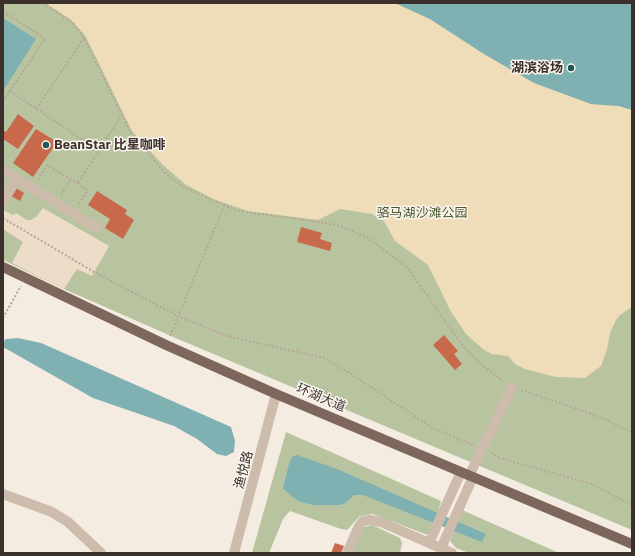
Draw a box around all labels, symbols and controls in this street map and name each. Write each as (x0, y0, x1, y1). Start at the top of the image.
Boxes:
place label: 湖滨浴场 (511, 60, 563, 76)
marker: 湖滨浴场 (566, 63, 576, 73)
place label: BeanStar 比星咖啡 (54, 137, 166, 153)
marker: BeanStar 比星咖啡 (41, 140, 51, 150)
park label: 骆马湖沙滩公园 (377, 205, 467, 221)
street label: 环湖大道 (294, 381, 348, 415)
street label: 渔悦路 (231, 449, 257, 491)

